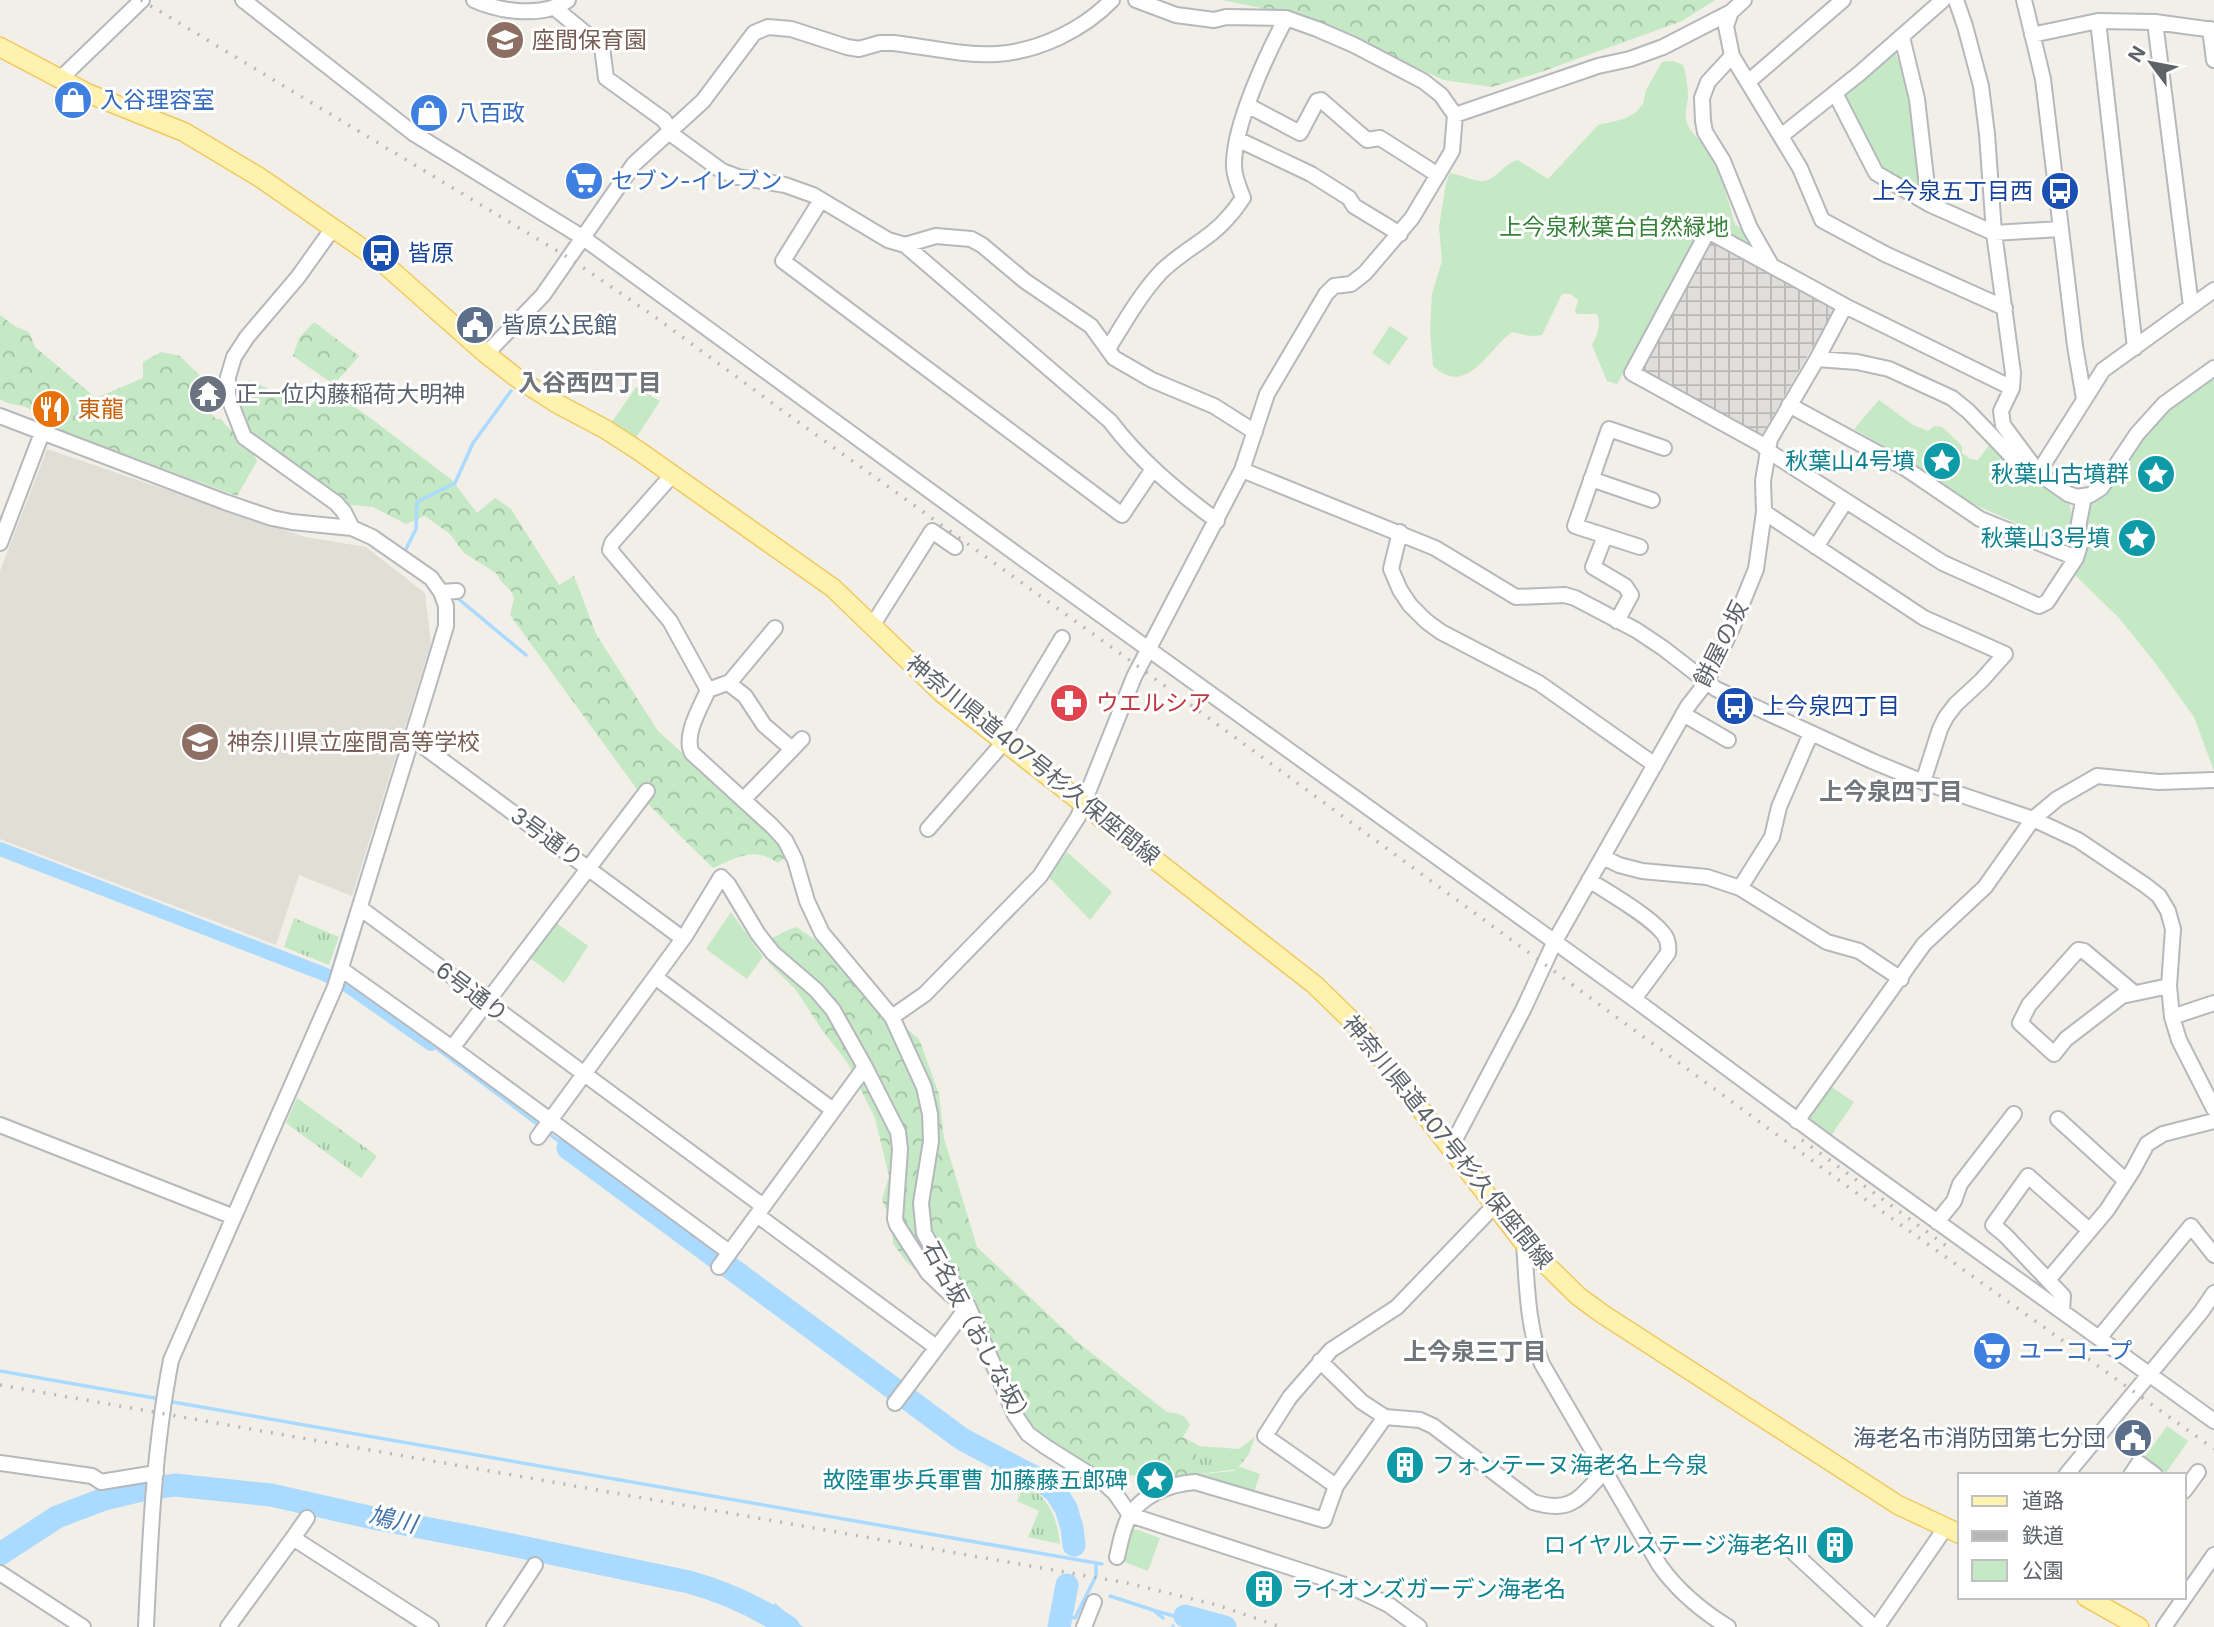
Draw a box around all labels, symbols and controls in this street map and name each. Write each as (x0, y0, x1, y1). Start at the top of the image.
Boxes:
school or university icon: 座間保育園 (484, 19, 526, 61)
place label: 座間保育園 (532, 26, 647, 54)
north arrow (2116, 28, 2186, 98)
text: N (2123, 42, 2151, 66)
shop icon: 入谷理容室 (52, 79, 94, 121)
place label: 入谷理容室 (100, 86, 215, 114)
shop icon: 八百政 (408, 92, 450, 134)
place label: 八百政 (456, 99, 525, 127)
supermarket icon: セブン-イレブン (563, 160, 605, 202)
place label: セブン-イレブン (611, 167, 783, 195)
bus stop icon: 上今泉五丁目西 (2039, 170, 2081, 212)
place label: 上今泉五丁目西 (1872, 177, 2033, 205)
park label: 上今泉秋葉台自然緑地 (1499, 213, 1729, 241)
bus stop icon: 皆原 (360, 232, 402, 274)
place label: 皆原 (408, 239, 454, 267)
public building icon: 皆原公民館 (454, 304, 496, 346)
place label: 皆原公民館 (502, 311, 617, 339)
district label: 入谷西四丁目 (518, 368, 662, 397)
temple icon: 正一位内藤稲荷大明神 (187, 373, 229, 415)
place label: 正一位内藤稲荷大明神 (235, 380, 465, 408)
restaurant icon: 東龍 (30, 388, 72, 430)
place label: 東龍 (78, 395, 124, 423)
place icon: 秋葉山4号墳 (1921, 440, 1963, 482)
place label: 秋葉山4号墳 (1785, 447, 1915, 475)
place icon: 秋葉山古墳群 (2135, 453, 2177, 495)
place label: 秋葉山古墳群 (1991, 460, 2129, 488)
place icon: 秋葉山3号墳 (2116, 517, 2158, 559)
place label: 秋葉山3号墳 (1981, 524, 2110, 552)
street label: 餅屋の坂 (1688, 597, 1754, 691)
street label: 神奈川県道407号杉久保座間線 (901, 649, 1165, 871)
pharmacy icon: ウエルシア (1048, 682, 1090, 724)
bus stop icon: 上今泉四丁目 (1714, 685, 1756, 727)
place label: ウエルシア (1096, 689, 1211, 717)
place label: 上今泉四丁目 (1762, 692, 1900, 720)
school or university icon: 神奈川県立座間高等学校 (179, 721, 221, 763)
place label: 神奈川県立座間高等学校 (227, 728, 480, 756)
district label: 上今泉四丁目 (1819, 777, 1963, 806)
street label: 3号通り (505, 801, 589, 873)
street label: 6号通り (430, 956, 514, 1028)
street label: 神奈川県道407号杉久保座間線 (1337, 1010, 1559, 1274)
street label: 石名坂（おしな坂） (917, 1237, 1039, 1433)
supermarket icon: ユーコープ (1971, 1330, 2013, 1372)
district label: 上今泉三丁目 (1403, 1337, 1547, 1366)
place label: ユーコープ (2019, 1337, 2133, 1365)
public building icon: 海老名市消防団第七分団 (2112, 1417, 2154, 1459)
place label: 海老名市消防団第七分団 (1853, 1424, 2106, 1452)
building icon: フォンテーヌ海老名上今泉 (1384, 1444, 1426, 1486)
place label: フォンテーヌ海老名上今泉 (1432, 1451, 1708, 1479)
place icon: 故陸軍歩兵軍曹 加藤藤五郎碑 (1134, 1459, 1176, 1501)
place label: 故陸軍歩兵軍曹 加藤藤五郎碑 (823, 1466, 1128, 1494)
legend (1958, 1473, 2186, 1599)
text: 道路 (2022, 1488, 2064, 1513)
water label: 鳩川 (367, 1500, 423, 1539)
text: 鉄道 (2022, 1523, 2064, 1548)
building icon: ロイヤルステージ海老名II (1814, 1524, 1856, 1566)
place label: ロイヤルステージ海老名II (1544, 1531, 1808, 1559)
text: 公園 (2022, 1558, 2064, 1583)
building icon: ライオンズガーデン海老名 (1243, 1568, 1285, 1610)
place label: ライオンズガーデン海老名 (1291, 1575, 1567, 1603)

